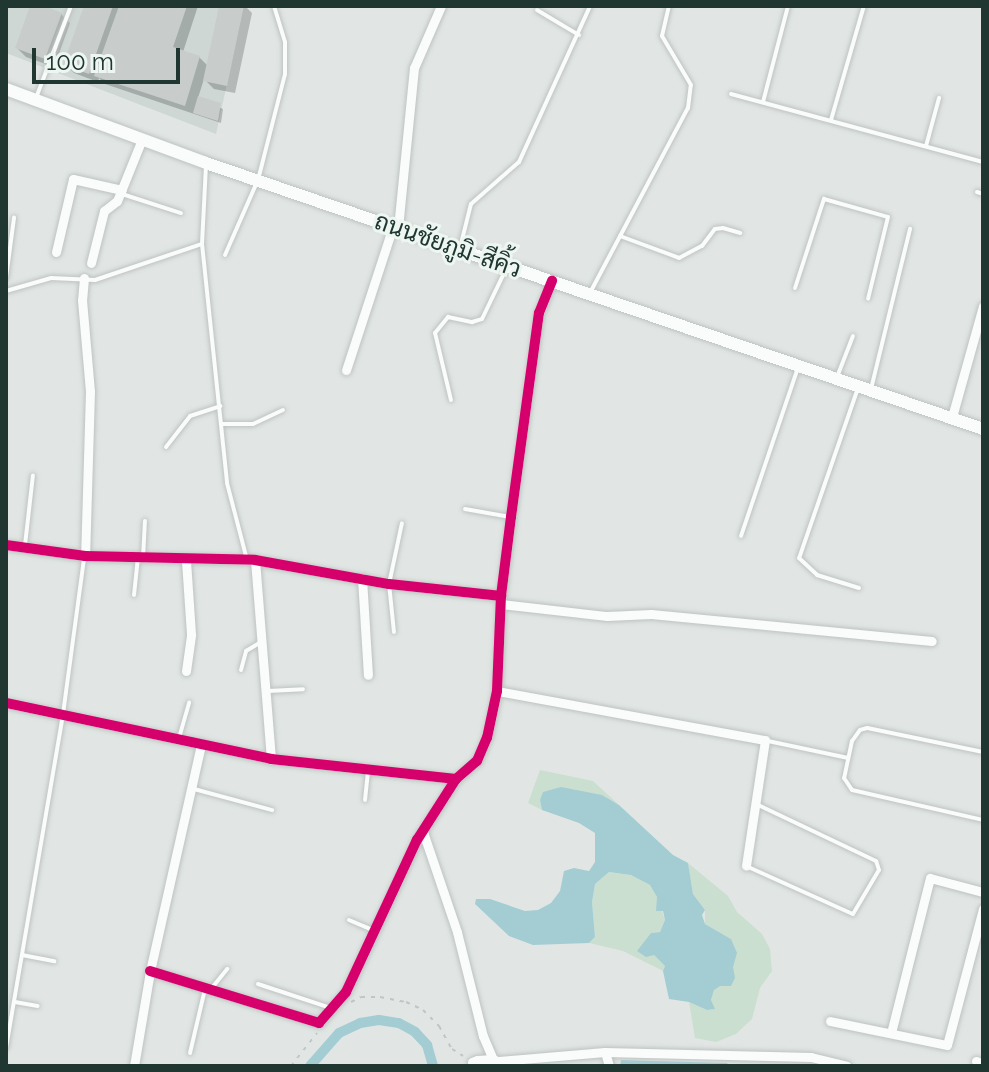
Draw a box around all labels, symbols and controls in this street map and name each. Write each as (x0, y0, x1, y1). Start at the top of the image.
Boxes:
scale bar (36, 32, 184, 82)
text: 100 m (46, 47, 114, 76)
street label: ถนนชัยภูมิ-สีคิ้ว (371, 206, 525, 284)

